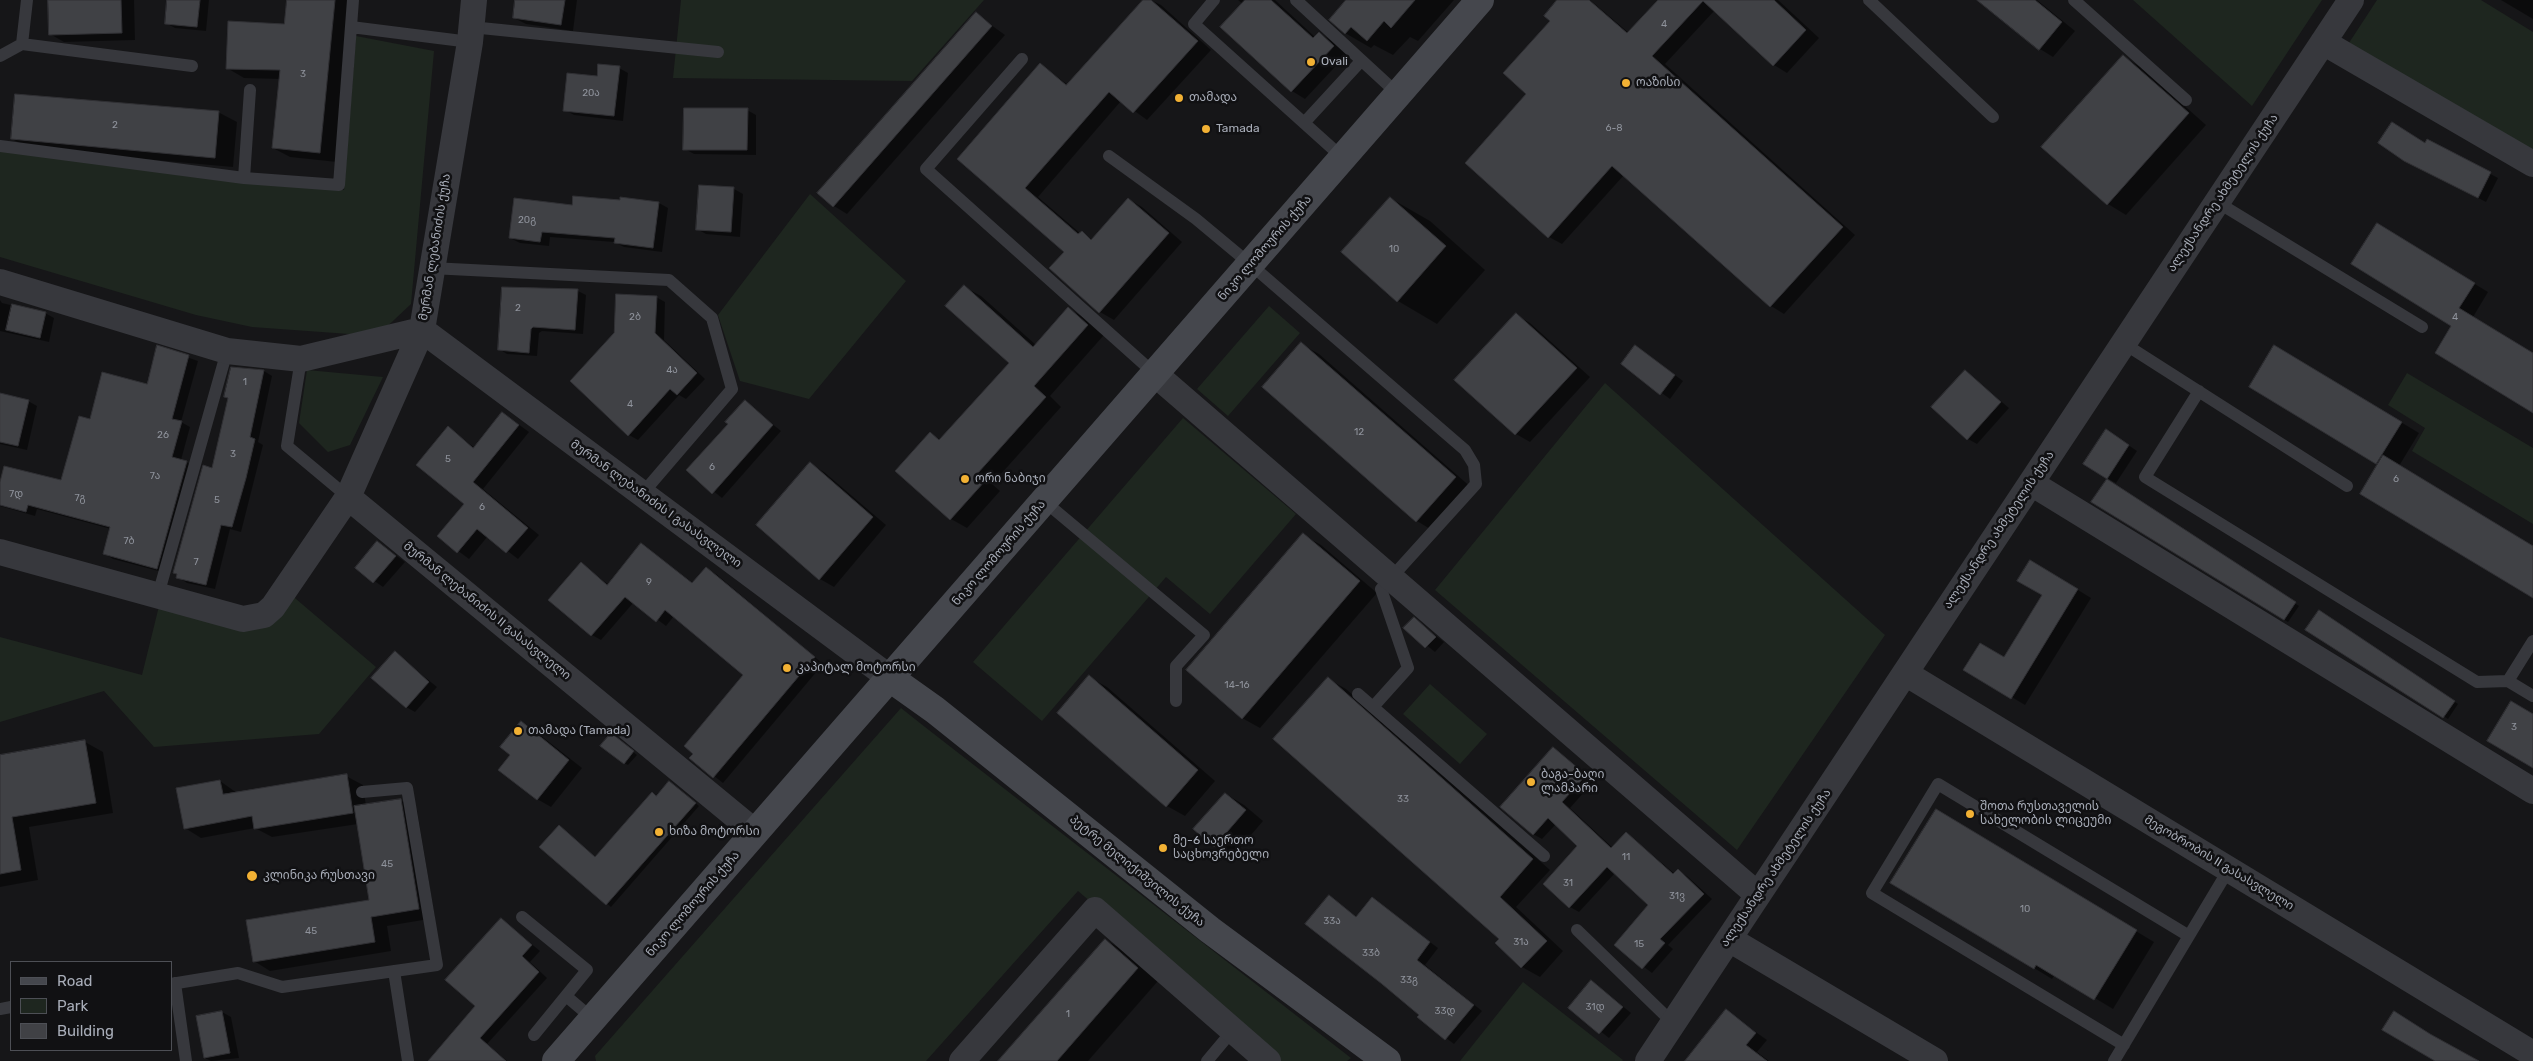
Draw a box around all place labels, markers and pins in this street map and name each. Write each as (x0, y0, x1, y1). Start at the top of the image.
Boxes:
place label: Ovali (1321, 55, 1348, 69)
marker: Ovali (1305, 56, 1317, 68)
place label: ოაზისი (1636, 76, 1680, 90)
marker: ოაზისი (1620, 77, 1632, 89)
place label: თამადა (1189, 91, 1237, 105)
marker: თამადა (1173, 92, 1185, 104)
place label: Tamada (1216, 122, 1260, 136)
marker: Tamada (1200, 123, 1212, 135)
place label: ორი ნაბიჯი (975, 472, 1046, 486)
marker: ორი ნაბიჯი (959, 473, 971, 485)
place label: კაპიტალ მოტორსი (797, 661, 916, 675)
marker: კაპიტალ მოტორსი (781, 662, 793, 674)
place label: თამადა (Tamada) (528, 724, 630, 738)
marker: თამადა (Tamada) (512, 725, 524, 737)
place label: ბაგა-ბაღი ლამპარი (1541, 768, 1604, 796)
marker: ბაგა-ბაღი ლამპარი (1525, 776, 1537, 788)
place label: შოთა რუსთაველის სახელობის ლიცეუმი (1980, 800, 2111, 828)
marker: შოთა რუსთაველის სახელობის ლიცეუმი (1964, 808, 1976, 820)
place label: ხიზა მოტორსი (669, 825, 760, 839)
marker: ხიზა მოტორსი (653, 826, 665, 838)
place label: მე-6 საერთო საცხოვრებელი (1173, 834, 1269, 862)
marker: მე-6 საერთო საცხოვრებელი (1157, 842, 1169, 854)
marker: კლინიკა რუსთავი (245, 869, 259, 883)
place label: კლინიკა რუსთავი (263, 869, 375, 883)

